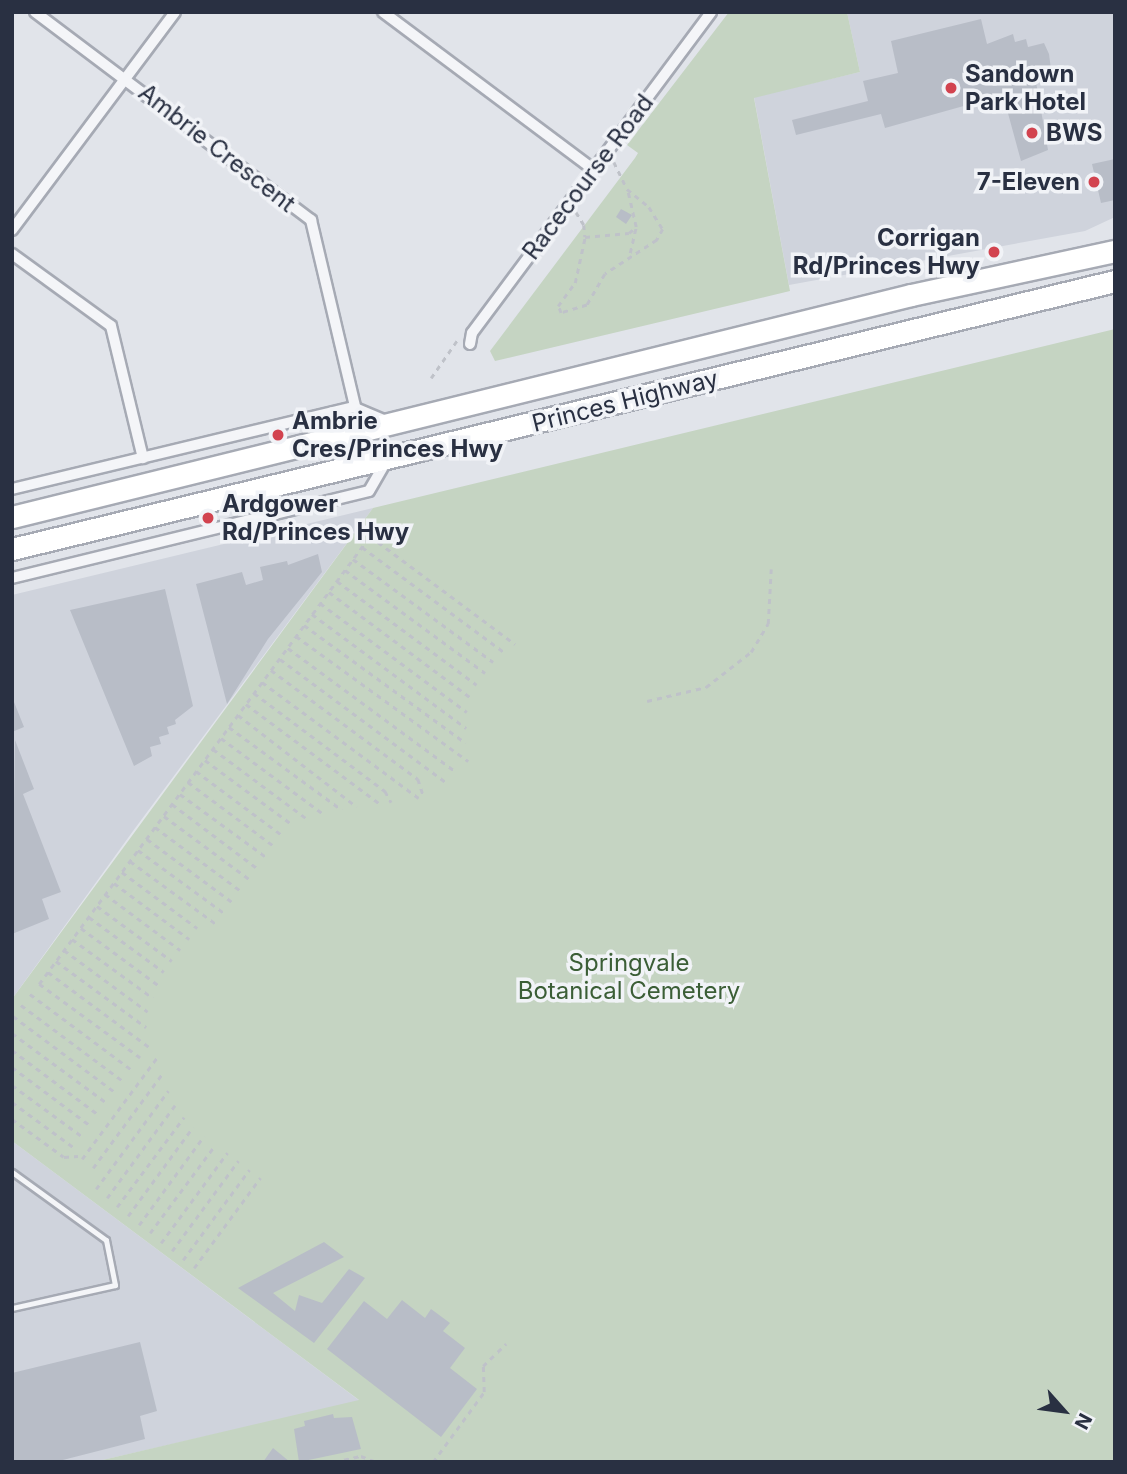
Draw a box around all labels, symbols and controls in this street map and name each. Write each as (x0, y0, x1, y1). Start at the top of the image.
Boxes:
place label: Sandown Park Hotel (965, 60, 1086, 116)
street label: Ambrie Crescent (133, 78, 301, 218)
marker: Sandown Park Hotel (943, 80, 959, 96)
street label: Racecourse Road (517, 89, 659, 265)
place label: BWS (1046, 119, 1102, 147)
marker: BWS (1024, 125, 1040, 141)
place label: 7-Eleven (977, 168, 1080, 196)
marker: 7-Eleven (1086, 174, 1102, 190)
place label: Corrigan Rd/Princes Hwy (793, 224, 980, 280)
marker: Corrigan Rd/Princes Hwy (986, 244, 1002, 260)
street label: Princes Highway (529, 364, 721, 438)
place label: Ambrie Cres/Princes Hwy (292, 407, 503, 463)
marker: Ambrie Cres/Princes Hwy (270, 427, 286, 443)
place label: Ardgower Rd/Princes Hwy (222, 490, 409, 546)
marker: Ardgower Rd/Princes Hwy (200, 510, 216, 526)
park label: Springvale Botanical Cemetery (518, 949, 740, 1005)
north arrow (1029, 1376, 1099, 1446)
text: N (1069, 1409, 1097, 1433)

